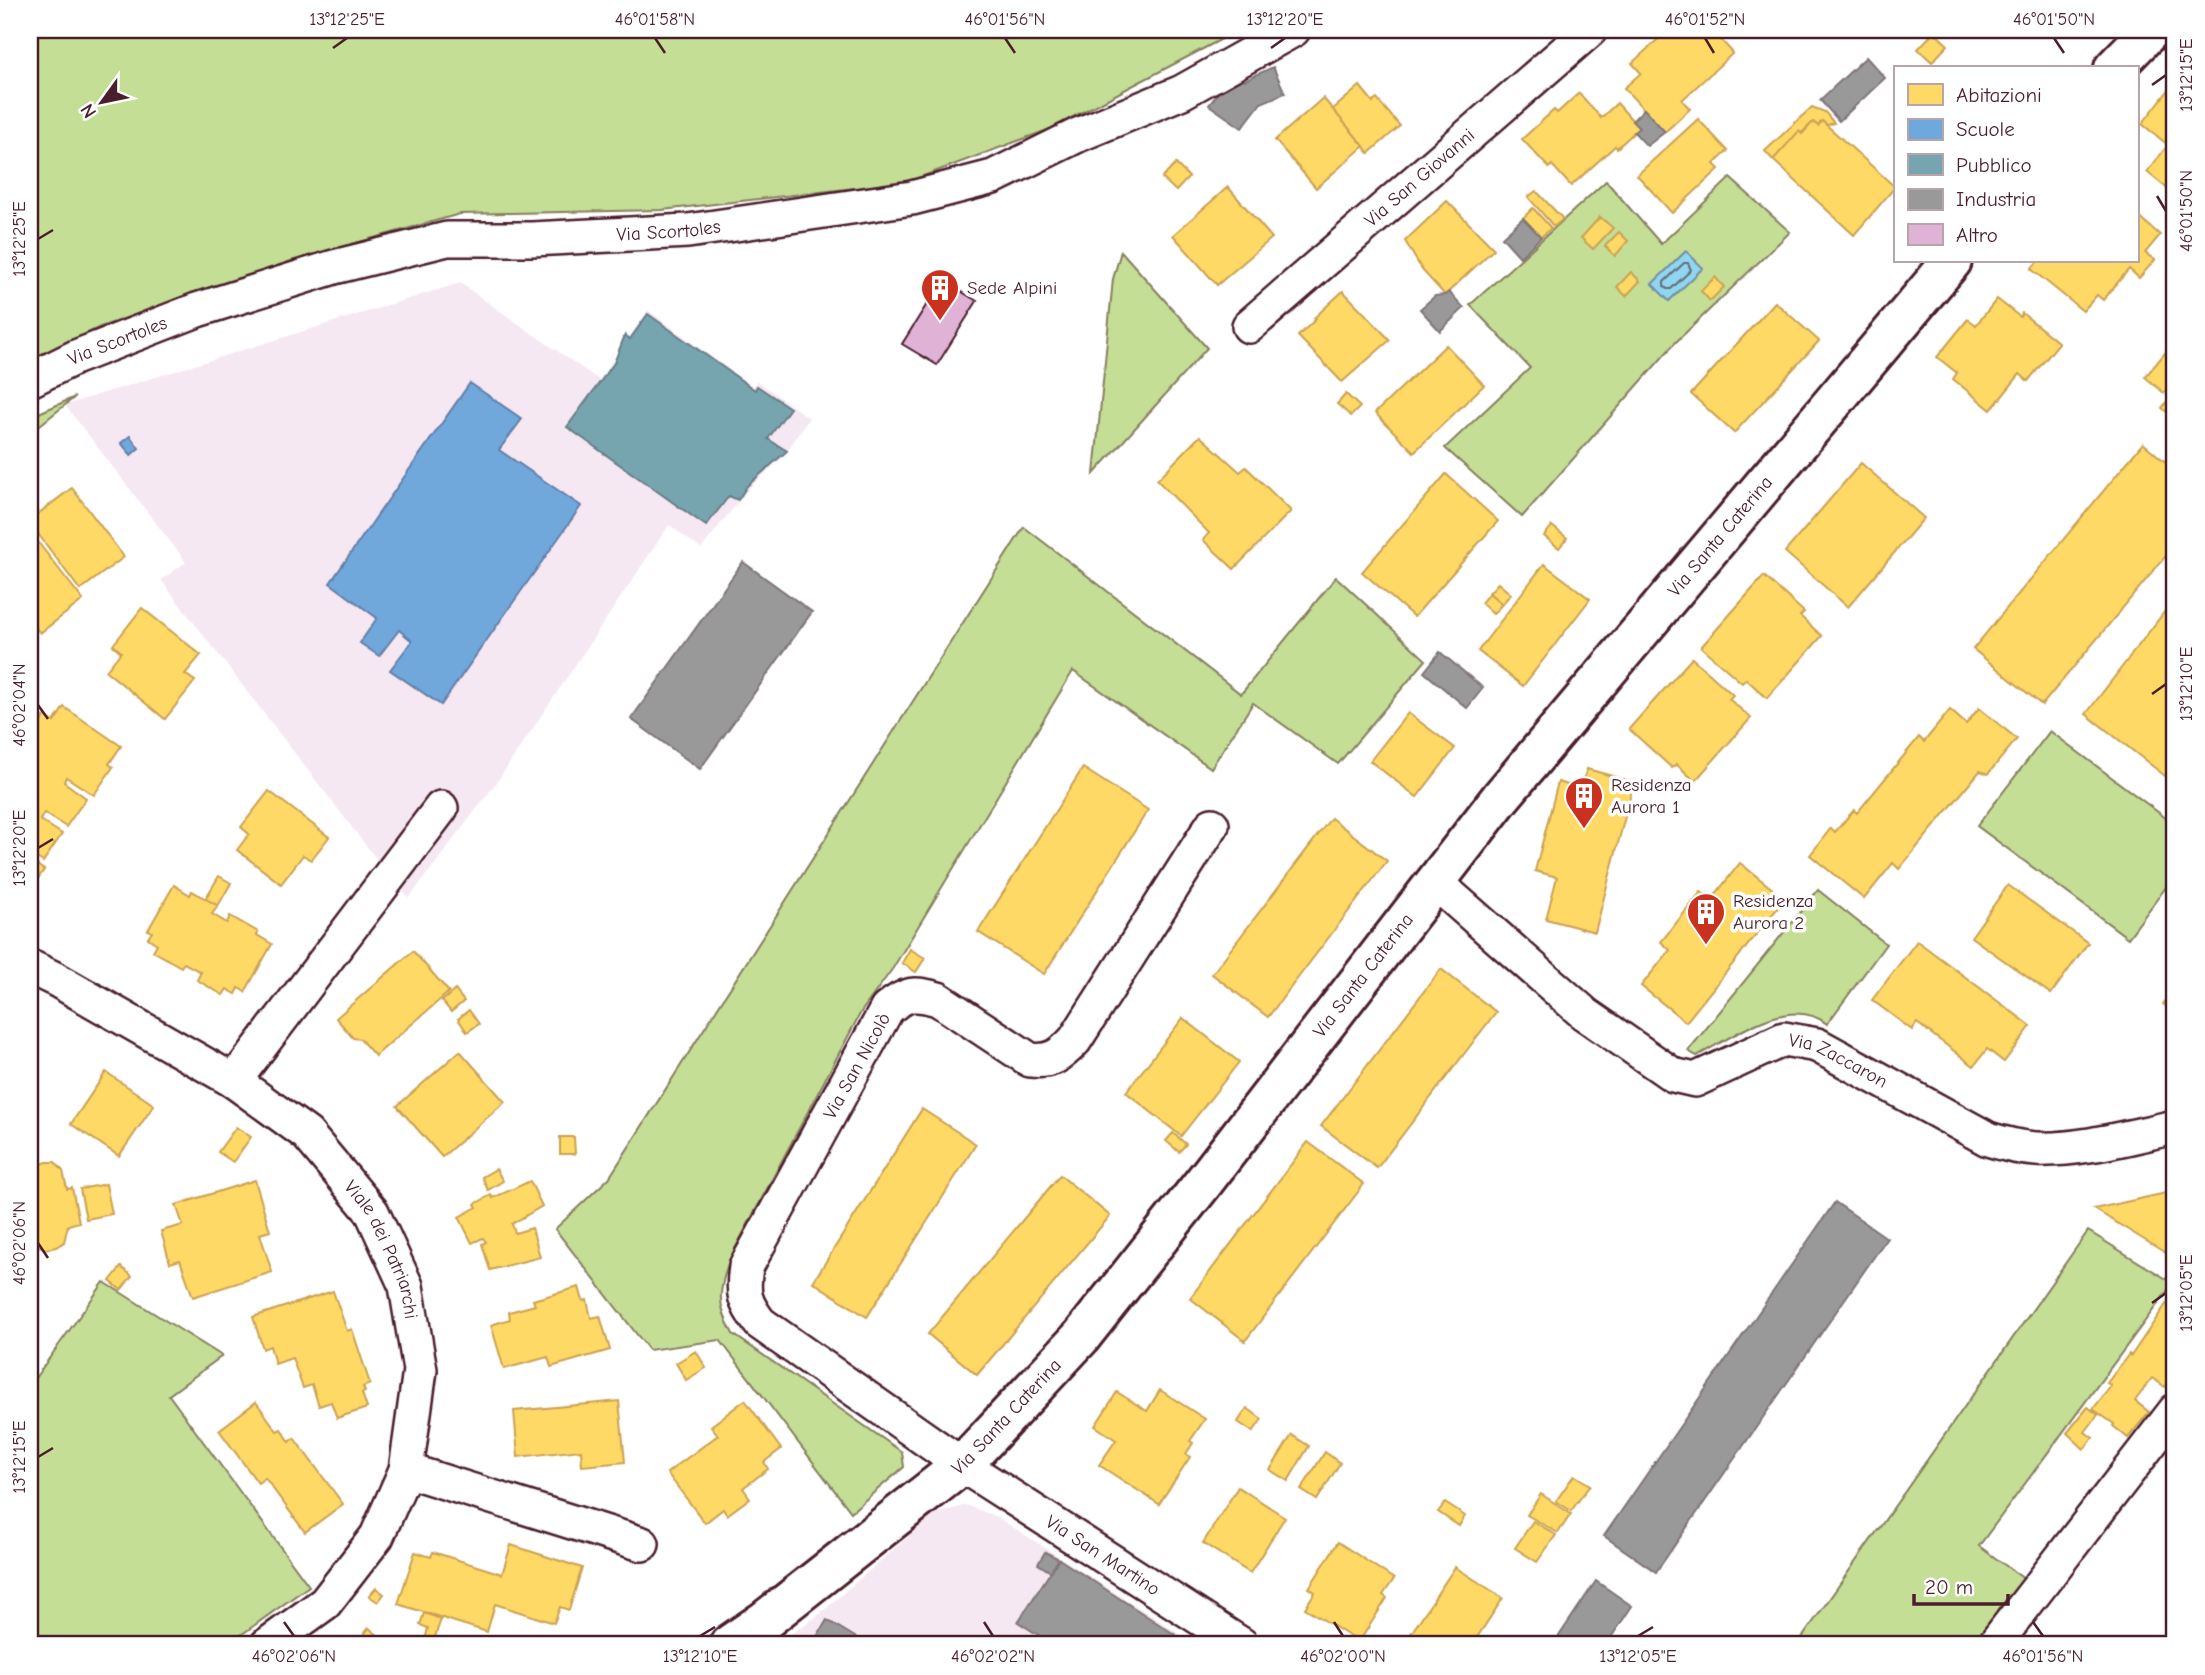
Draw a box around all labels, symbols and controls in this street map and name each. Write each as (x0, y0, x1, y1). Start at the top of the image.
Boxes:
text: 13°12'25"E (309, 9, 385, 30)
text: 46°01'58"N (615, 9, 695, 30)
text: 46°01'56"N (965, 9, 1045, 30)
text: 13°12'20"E (1247, 9, 1324, 30)
text: 46°01'52"N (1665, 9, 1745, 30)
text: 46°01'50"N (2013, 9, 2095, 30)
text: 13°12'15"E (2176, 38, 2197, 112)
north arrow (66, 66, 136, 136)
legend (1894, 66, 2138, 262)
text: Abitazioni (1956, 83, 2042, 107)
text: N (76, 100, 101, 122)
text: Scuole (1956, 117, 2015, 141)
street label: Via San Giovanni (1360, 124, 1479, 232)
text: Pubblico (1956, 153, 2032, 177)
text: 46°01'50"N (2176, 170, 2197, 252)
text: Industria (1956, 187, 2036, 211)
text: 13°12'25"E (9, 201, 30, 277)
street label: Via Scortoles (616, 215, 722, 246)
text: Altro (1956, 223, 1998, 247)
building icon: Sede Alpini (919, 267, 961, 322)
place label: Sede Alpini (967, 277, 1057, 299)
street label: Via Scortoles (64, 312, 170, 370)
street label: Via Santa Caterina (1663, 472, 1777, 601)
text: 13°12'10"E (2176, 647, 2197, 721)
text: 46°02'04"N (9, 663, 30, 747)
place label: Residenza Aurora 1 (1611, 774, 1692, 818)
building icon: Residenza Aurora 1 (1563, 775, 1605, 830)
text: 13°12'20"E (9, 809, 30, 886)
place label: Residenza Aurora 2 (1733, 890, 1814, 934)
building icon: Residenza Aurora 2 (1685, 891, 1727, 946)
street label: Via Santa Caterina (1309, 909, 1418, 1042)
street label: Via San Nicolò (819, 1009, 895, 1123)
street label: Via Zaccaron (1787, 1029, 1891, 1093)
street label: Viale dei Patriarchi (339, 1176, 422, 1320)
text: 46°02'06"N (9, 1201, 30, 1285)
text: 13°12'05"E (2176, 1254, 2197, 1332)
street label: Via Santa Caterina (947, 1354, 1066, 1480)
text: 13°12'15"E (9, 1420, 30, 1494)
street label: Via San Martino (1041, 1511, 1164, 1600)
scale bar (1914, 1563, 2009, 1607)
text: 20 m (1925, 1575, 1973, 1599)
text: 46°02'06"N (252, 1646, 336, 1667)
text: 13°12'10"E (663, 1646, 737, 1667)
text: 46°02'02"N (951, 1646, 1035, 1667)
text: 46°02'00"N (1300, 1646, 1386, 1667)
text: 13°12'05"E (1599, 1646, 1677, 1667)
text: 46°01'56"N (2003, 1646, 2083, 1667)

